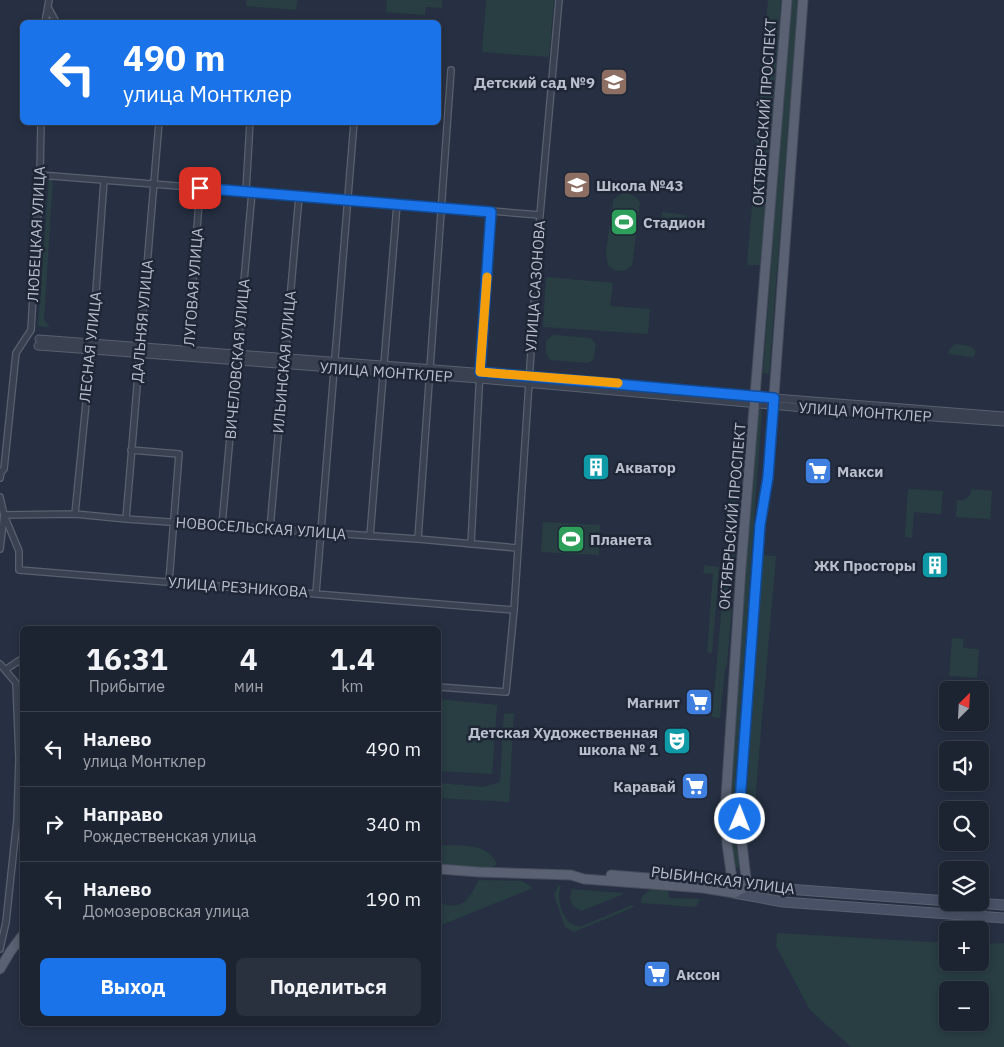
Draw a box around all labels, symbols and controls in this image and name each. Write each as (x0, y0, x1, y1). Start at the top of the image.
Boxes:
street label: ОКТЯБРЬСКИЙ ПРОСПЕКТ (748, 17, 780, 206)
text: 490 m (123, 35, 226, 81)
icon: left (40, 40, 105, 105)
school or university icon: Детский сад №9 (599, 67, 629, 97)
place label: Детский сад №9 (474, 73, 595, 92)
text: улица Монтклер (123, 79, 292, 108)
street label: ЛЮБЕЦКАЯ УЛИЦА (23, 165, 49, 302)
pin (179, 167, 221, 209)
school or university icon: Школа №43 (562, 170, 592, 200)
icon: arrive (186, 174, 214, 202)
place label: Школа №43 (596, 176, 684, 195)
sports icon: Стадион (609, 207, 639, 237)
place label: Стадион (643, 213, 705, 232)
street label: УЛИЦА САЗОНОВА (521, 219, 549, 353)
street label: ЛУГОВАЯ УЛИЦА (179, 227, 207, 347)
street label: ДАЛЬНЯЯ УЛИЦА (127, 258, 157, 383)
street label: ВИЧЕЛОВСКАЯ УЛИЦА (221, 278, 254, 440)
street label: ЛЕСНАЯ УЛИЦА (75, 290, 105, 403)
street label: ИЛЬИНСКАЯ УЛИЦА (268, 290, 300, 434)
street label: УЛИЦА МОНТКЛЕР (319, 358, 453, 386)
street label: УЛИЦА МОНТКЛЕР (798, 398, 932, 426)
street label: ОКТЯБРЬСКИЙ ПРОСПЕКТ (714, 421, 750, 610)
building icon: Акватор (581, 452, 611, 482)
supermarket icon: Макси (803, 456, 833, 486)
place label: Акватор (615, 458, 676, 477)
place label: Макси (837, 462, 883, 481)
street label: НОВОСЕЛЬСКАЯ УЛИЦА (175, 513, 347, 543)
sports icon: Планета (556, 524, 586, 554)
place label: Планета (590, 530, 652, 549)
building icon: ЖК Просторы (920, 550, 950, 580)
place label: ЖК Просторы (814, 556, 916, 575)
street label: УЛИЦА РЕЗНИКОВА (167, 573, 309, 601)
text: 16:31 (86, 639, 168, 678)
text: 4 (240, 639, 258, 678)
text: 1.4 (330, 639, 375, 678)
text: Прибытие (89, 676, 165, 696)
text: мин (234, 676, 264, 696)
text: km (341, 676, 364, 696)
north arrow (939, 681, 989, 731)
map controls (939, 681, 989, 1031)
supermarket icon: Магнит (684, 687, 714, 717)
place label: Магнит (627, 693, 681, 712)
place label: Детская Художественная школа № 1 (468, 723, 658, 759)
theatre icon: Детская Художественная школа № 1 (662, 726, 692, 756)
text: Налево (83, 727, 152, 751)
icon: left (40, 735, 68, 763)
text: 490 m (366, 737, 421, 761)
button: sound (939, 741, 989, 791)
text: улица Монтклер (83, 751, 206, 771)
supermarket icon: Каравай (680, 771, 710, 801)
place label: Каравай (613, 777, 676, 796)
position arrow (713, 792, 765, 844)
button: search (939, 801, 989, 851)
text: Направо (83, 802, 163, 826)
icon: right (40, 810, 68, 838)
text: 340 m (366, 812, 421, 836)
text: Рождественская улица (83, 826, 257, 846)
button: layers (939, 861, 989, 911)
street label: РЫБИНСКАЯ УЛИЦА (650, 862, 796, 898)
text: Налево (83, 877, 152, 901)
icon: left (40, 885, 68, 913)
text: 190 m (366, 887, 421, 911)
text: Домозеровская улица (83, 901, 249, 921)
button: + (939, 921, 989, 971)
button: Выход (40, 958, 226, 1016)
button: Поделиться (236, 958, 421, 1016)
supermarket icon: Аксон (642, 959, 672, 989)
place label: Аксон (676, 965, 720, 984)
button: − (939, 981, 989, 1031)

